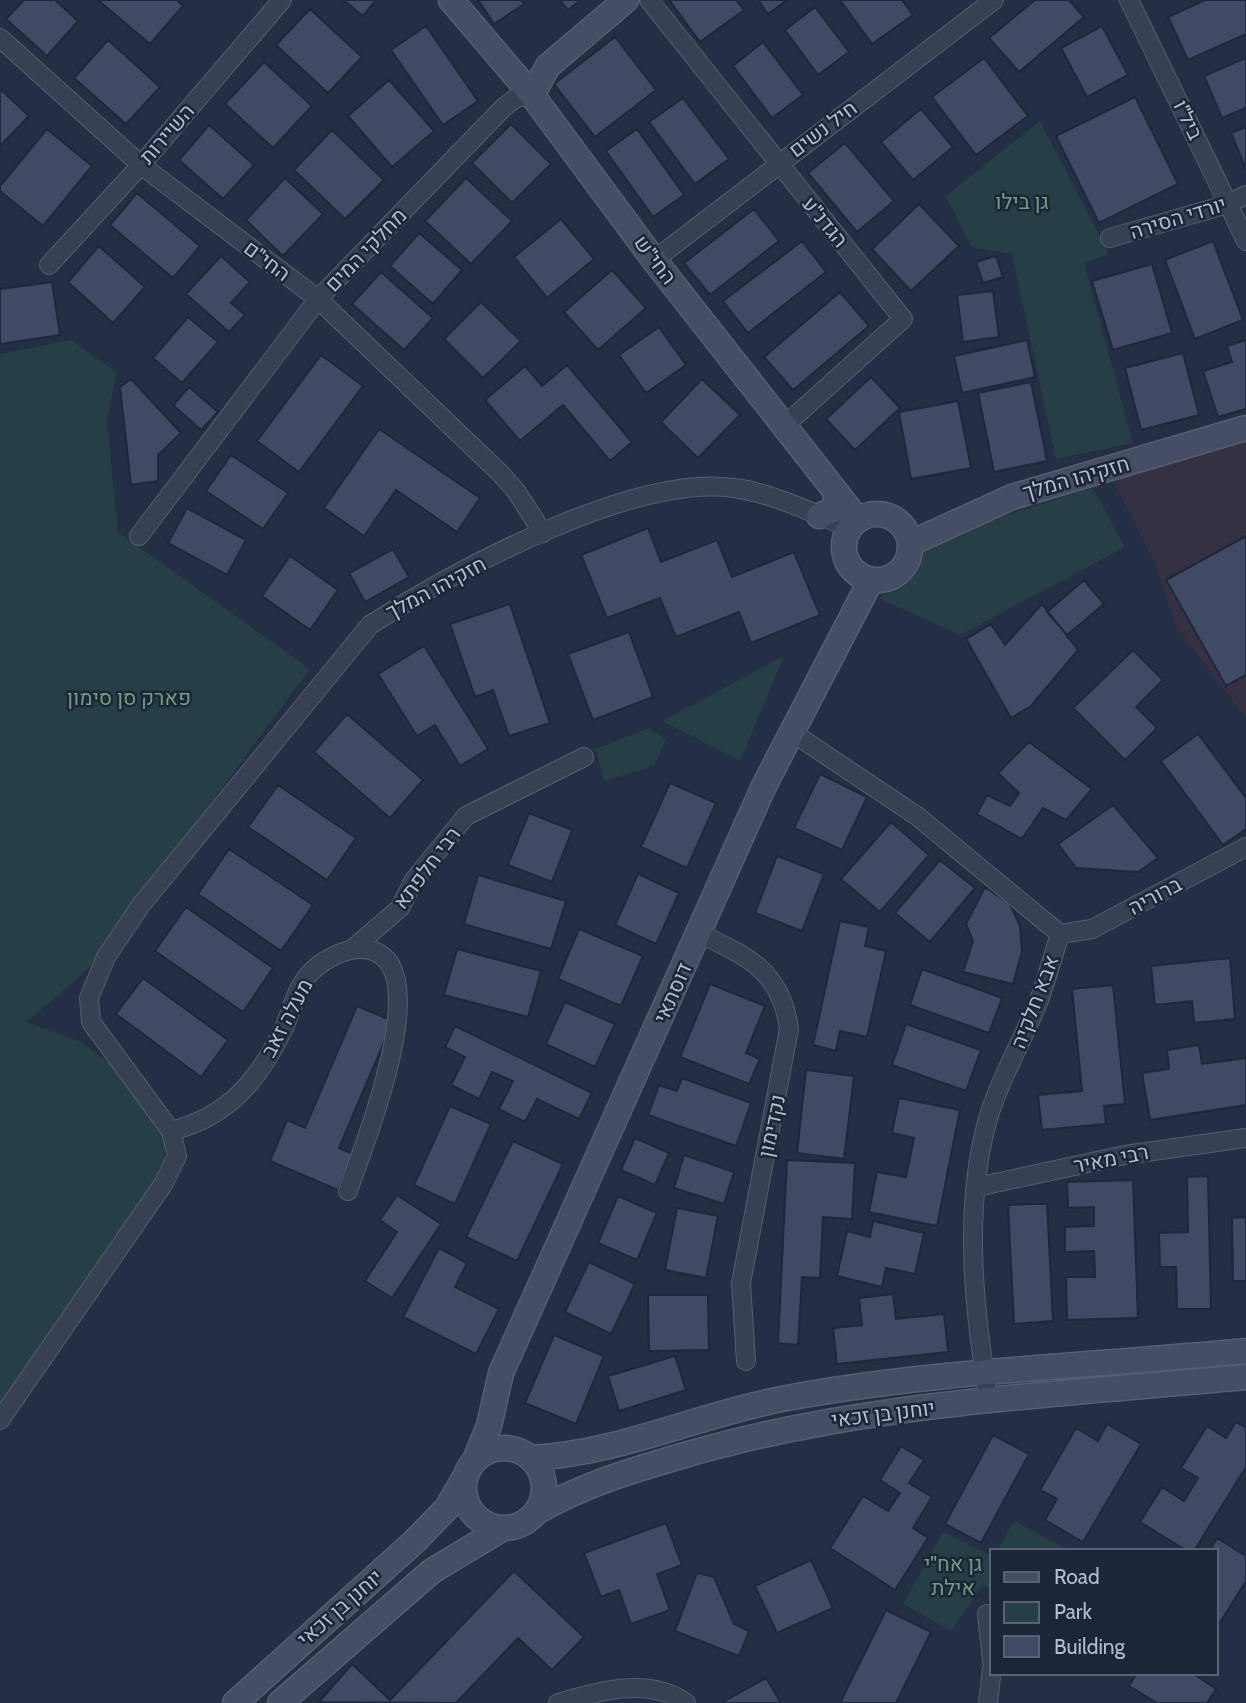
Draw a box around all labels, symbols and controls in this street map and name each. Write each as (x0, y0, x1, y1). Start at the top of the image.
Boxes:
street label: חיל נשים (784, 95, 862, 162)
street label: ביל"ו (1168, 96, 1209, 144)
street label: השיירות (134, 99, 199, 169)
park label: גן בילו (995, 189, 1049, 214)
street label: הגדנ"ע (797, 191, 853, 252)
street label: יורדי הסירה (1127, 191, 1229, 244)
street label: מחלקי המים (320, 203, 412, 297)
street label: החי"ש (629, 230, 682, 289)
street label: החי"ם (239, 235, 295, 286)
street label: חזקיהו המלך (1020, 450, 1132, 505)
street label: חזקיהו המלך (381, 551, 490, 624)
park label: פארק סן סימון (67, 685, 191, 710)
street label: רבי חלפתא (388, 822, 465, 913)
street label: ברוריה (1124, 871, 1186, 920)
street label: אבא חלקיה (1005, 952, 1064, 1052)
street label: דוסתאי (648, 959, 697, 1027)
street label: מעלה זאב (255, 974, 318, 1061)
street label: נקדימון (753, 1092, 790, 1160)
street label: רבי מאיר (1071, 1139, 1151, 1178)
street label: יוחנן בן זכאי (830, 1395, 936, 1432)
legend (990, 1549, 1218, 1675)
park label: גן אח"י אילת (924, 1551, 982, 1600)
street label: יוחנן בן זכאי (292, 1564, 387, 1651)
text: Road (1054, 1564, 1100, 1589)
text: Park (1054, 1599, 1092, 1624)
text: Building (1054, 1634, 1126, 1659)

